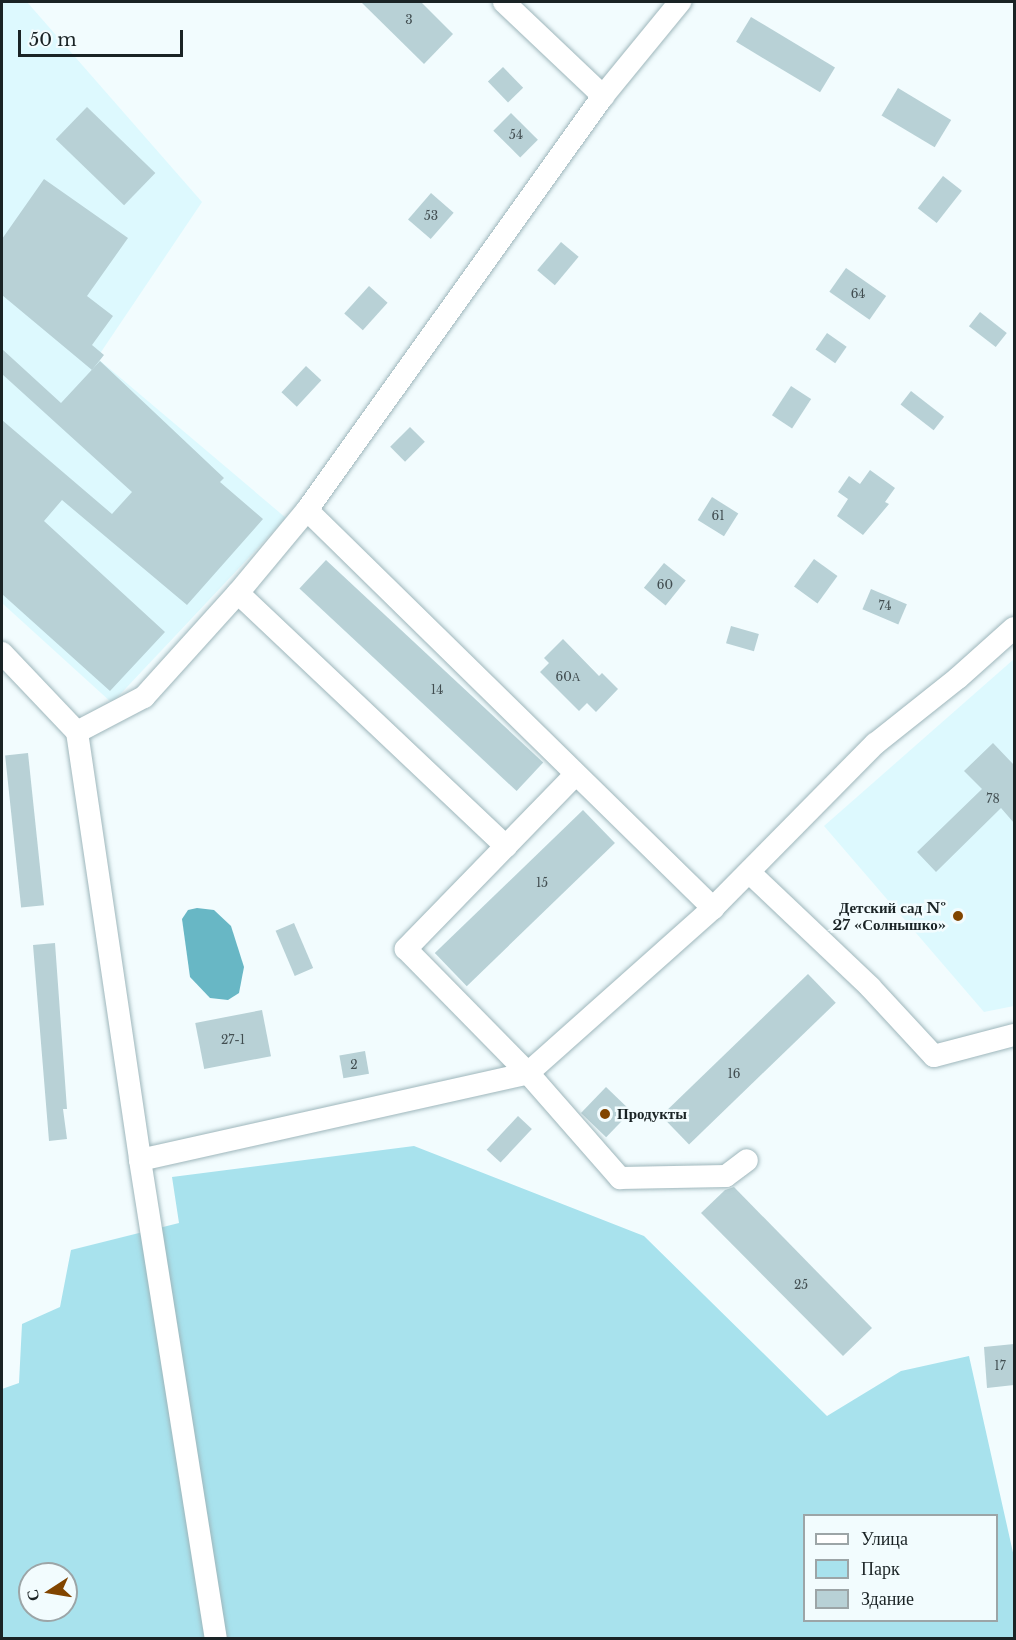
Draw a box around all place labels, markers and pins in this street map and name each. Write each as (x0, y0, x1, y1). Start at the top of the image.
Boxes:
place label: Детский сад № 27 «Солнышко» (832, 898, 946, 933)
marker: Детский сад № 27 «Солнышко» (951, 909, 965, 923)
place label: Продукты (617, 1105, 687, 1123)
marker: Продукты (598, 1107, 612, 1121)

